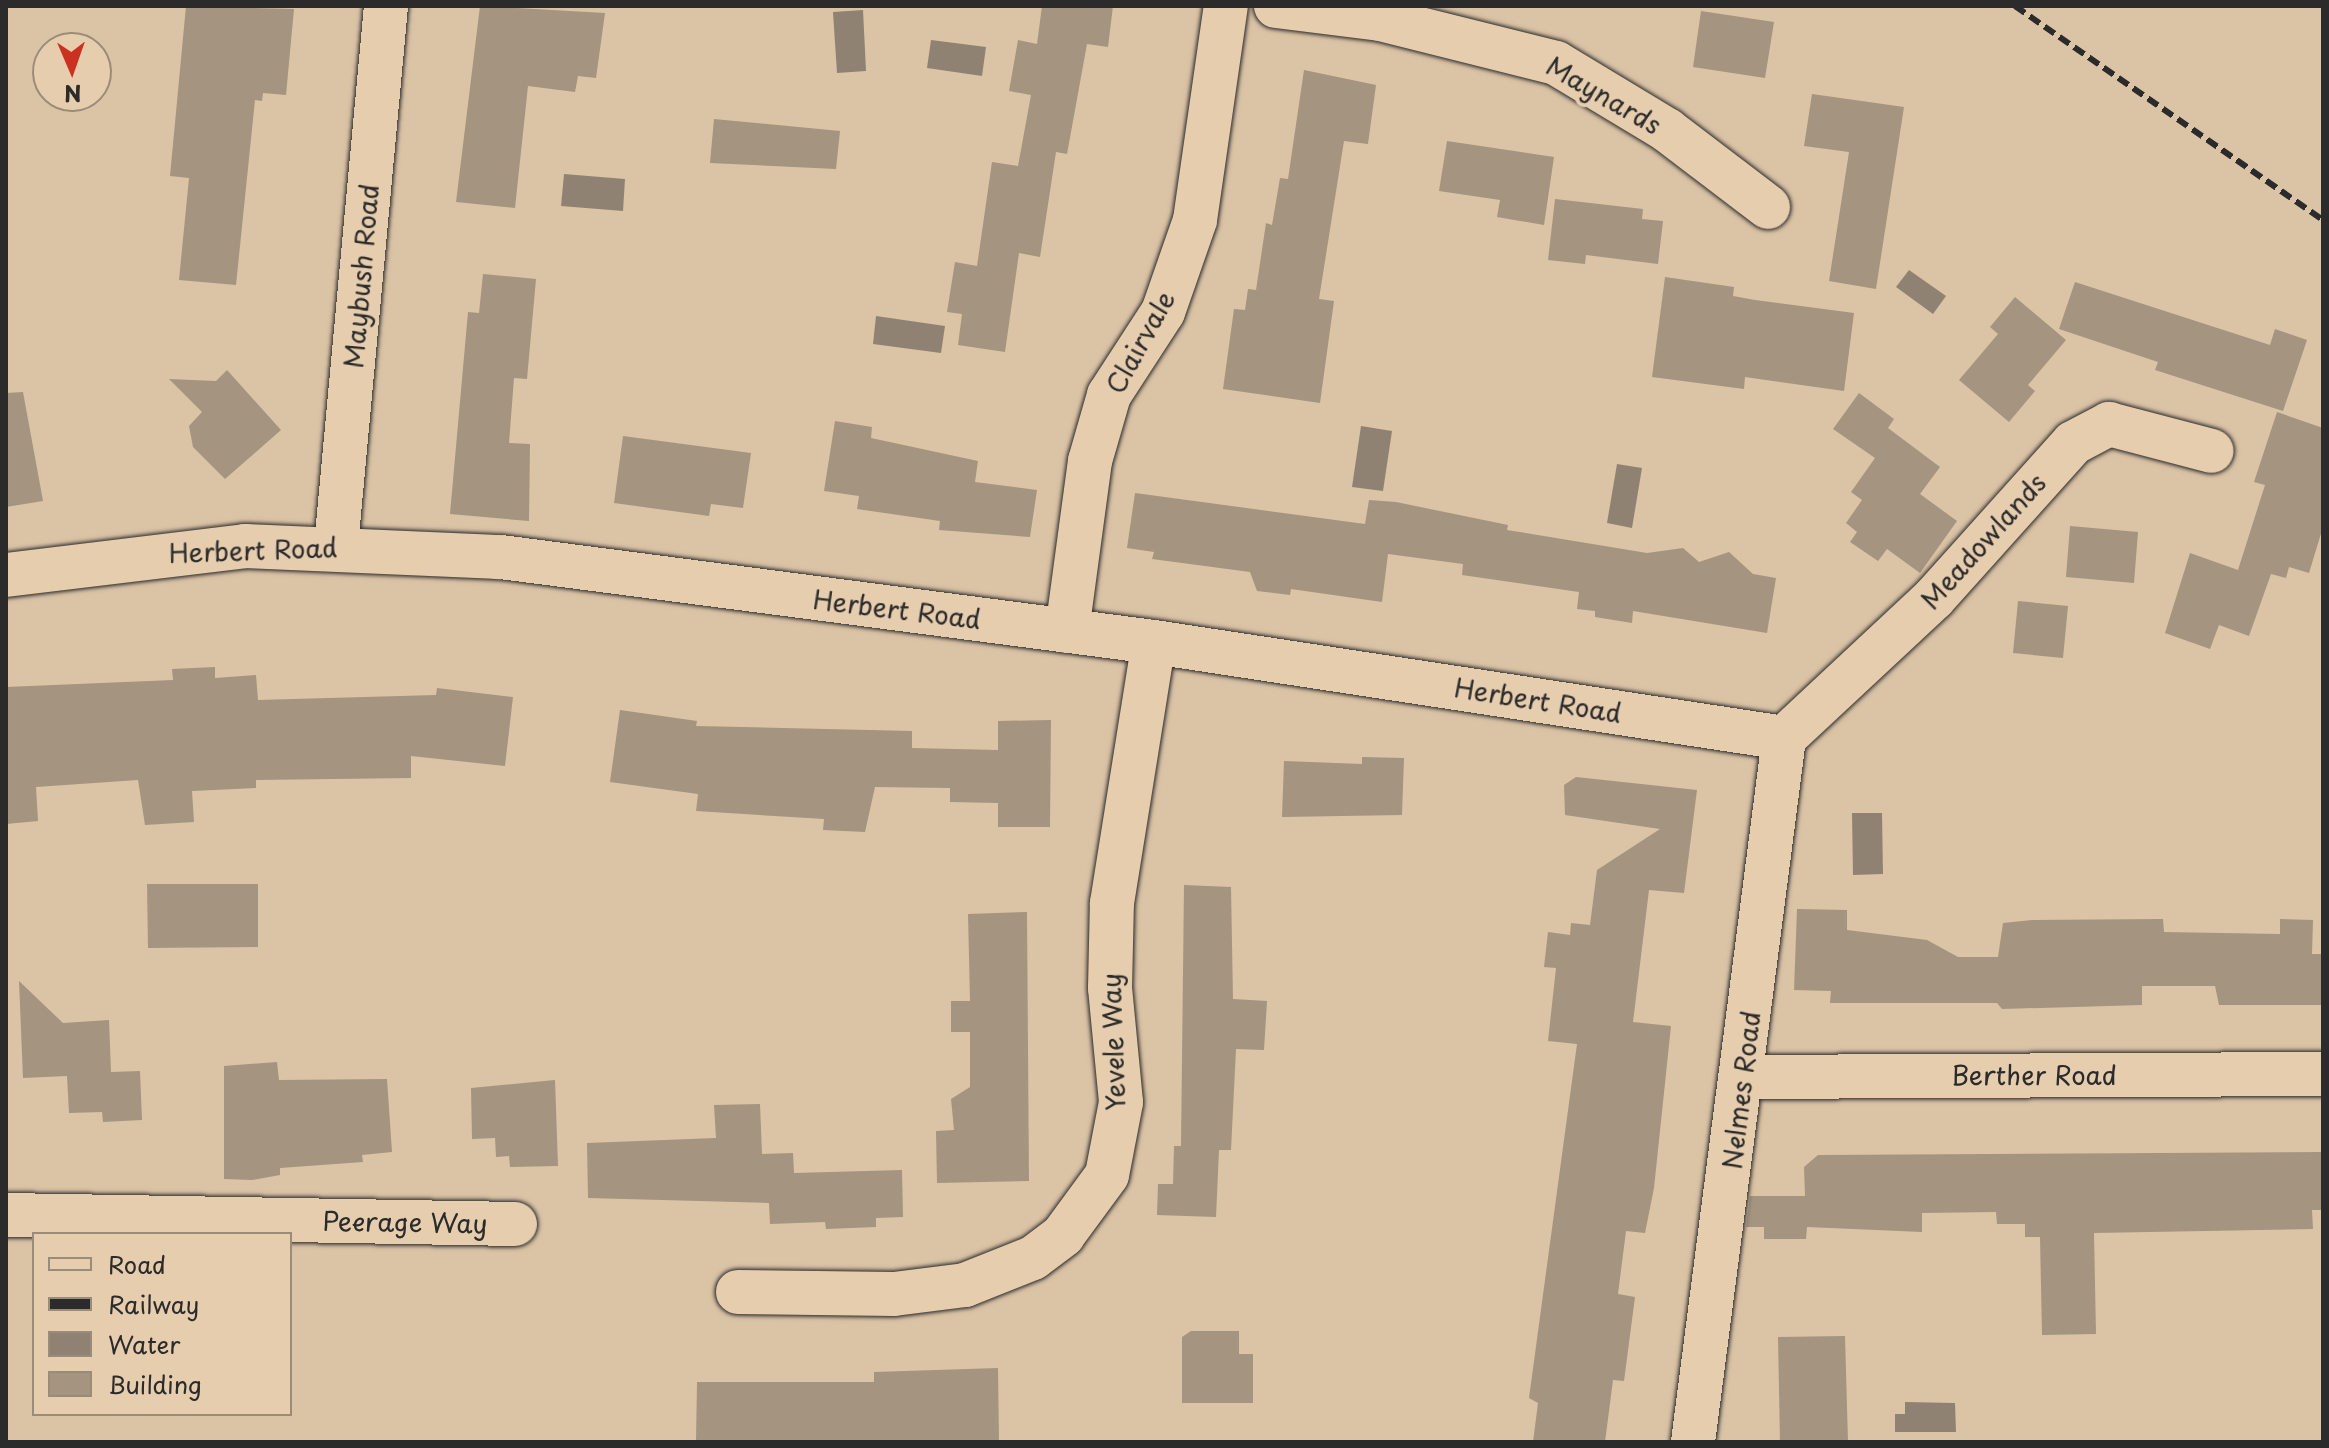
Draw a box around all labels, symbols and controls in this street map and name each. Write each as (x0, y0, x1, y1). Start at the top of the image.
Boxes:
north arrow (32, 32, 112, 112)
street label: Maynards (1541, 50, 1667, 140)
text: N (63, 78, 82, 111)
street label: Maybush Road (337, 182, 385, 370)
street label: Clairvale (1099, 285, 1181, 399)
street label: Meadowlands (1914, 467, 2052, 615)
street label: Herbert Road (168, 531, 338, 569)
street label: Herbert Road (812, 583, 982, 635)
street label: Herbert Road (1453, 671, 1623, 729)
street label: Yevele Way (1095, 972, 1131, 1112)
street label: Nelmes Road (1716, 1008, 1766, 1172)
street label: Berther Road (1950, 1059, 2118, 1091)
street label: Peerage Way (323, 1205, 487, 1239)
legend (32, 1232, 292, 1416)
text: Road (108, 1246, 166, 1282)
text: Railway (108, 1286, 199, 1322)
text: Water (108, 1326, 180, 1362)
text: Building (108, 1366, 202, 1402)

